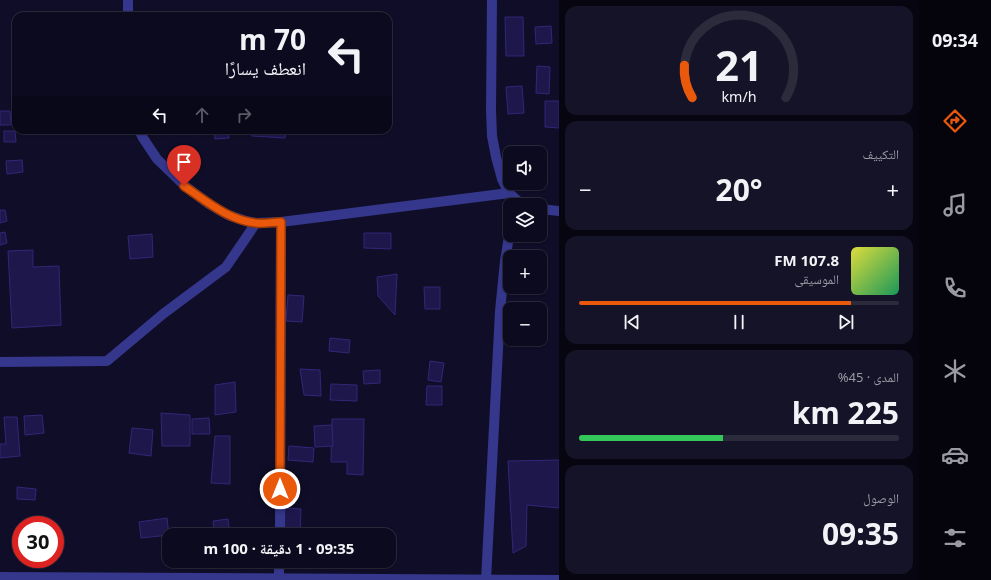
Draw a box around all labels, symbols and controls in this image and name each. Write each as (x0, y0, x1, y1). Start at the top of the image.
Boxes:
text: 70 m (239, 20, 306, 58)
icon: left (320, 28, 372, 80)
text: 09:34 (932, 28, 978, 52)
text: 21 (715, 37, 763, 93)
text: انعطف يسارًا (225, 56, 306, 80)
text: km/h (721, 87, 757, 106)
icon: left (149, 104, 171, 126)
icon: ahead (191, 104, 213, 126)
icon: right (233, 104, 255, 126)
icon: directions (941, 107, 969, 135)
pin (167, 145, 201, 186)
text: التكييف (863, 145, 899, 163)
map controls (503, 146, 547, 346)
button: sound (503, 146, 547, 190)
icon: arrive (173, 151, 195, 173)
text: 20° (715, 169, 763, 210)
text: − (579, 174, 592, 204)
text: + (886, 174, 899, 204)
icon: music (941, 191, 969, 219)
button: layers (503, 198, 547, 242)
button: + (503, 250, 547, 294)
text: 107.8 FM (774, 250, 839, 270)
text: الموسيقى (795, 270, 839, 288)
icon: phone (941, 274, 969, 302)
button: − (503, 302, 547, 346)
icon: previous (621, 311, 643, 333)
icon: pause (728, 311, 750, 333)
icon: next (835, 311, 857, 333)
icon: climate (941, 357, 969, 385)
text: المدى · 45% (838, 368, 899, 386)
text: 225 km (792, 392, 899, 433)
icon: car (941, 441, 969, 469)
position arrow (259, 468, 301, 510)
text: الوصول (863, 489, 899, 507)
text: 09:35 (822, 513, 899, 554)
speed limit sign: 30 (12, 516, 64, 568)
icon: filters (941, 524, 969, 552)
text: 09:35 · 1 دقيقة · 100 m (204, 538, 354, 558)

